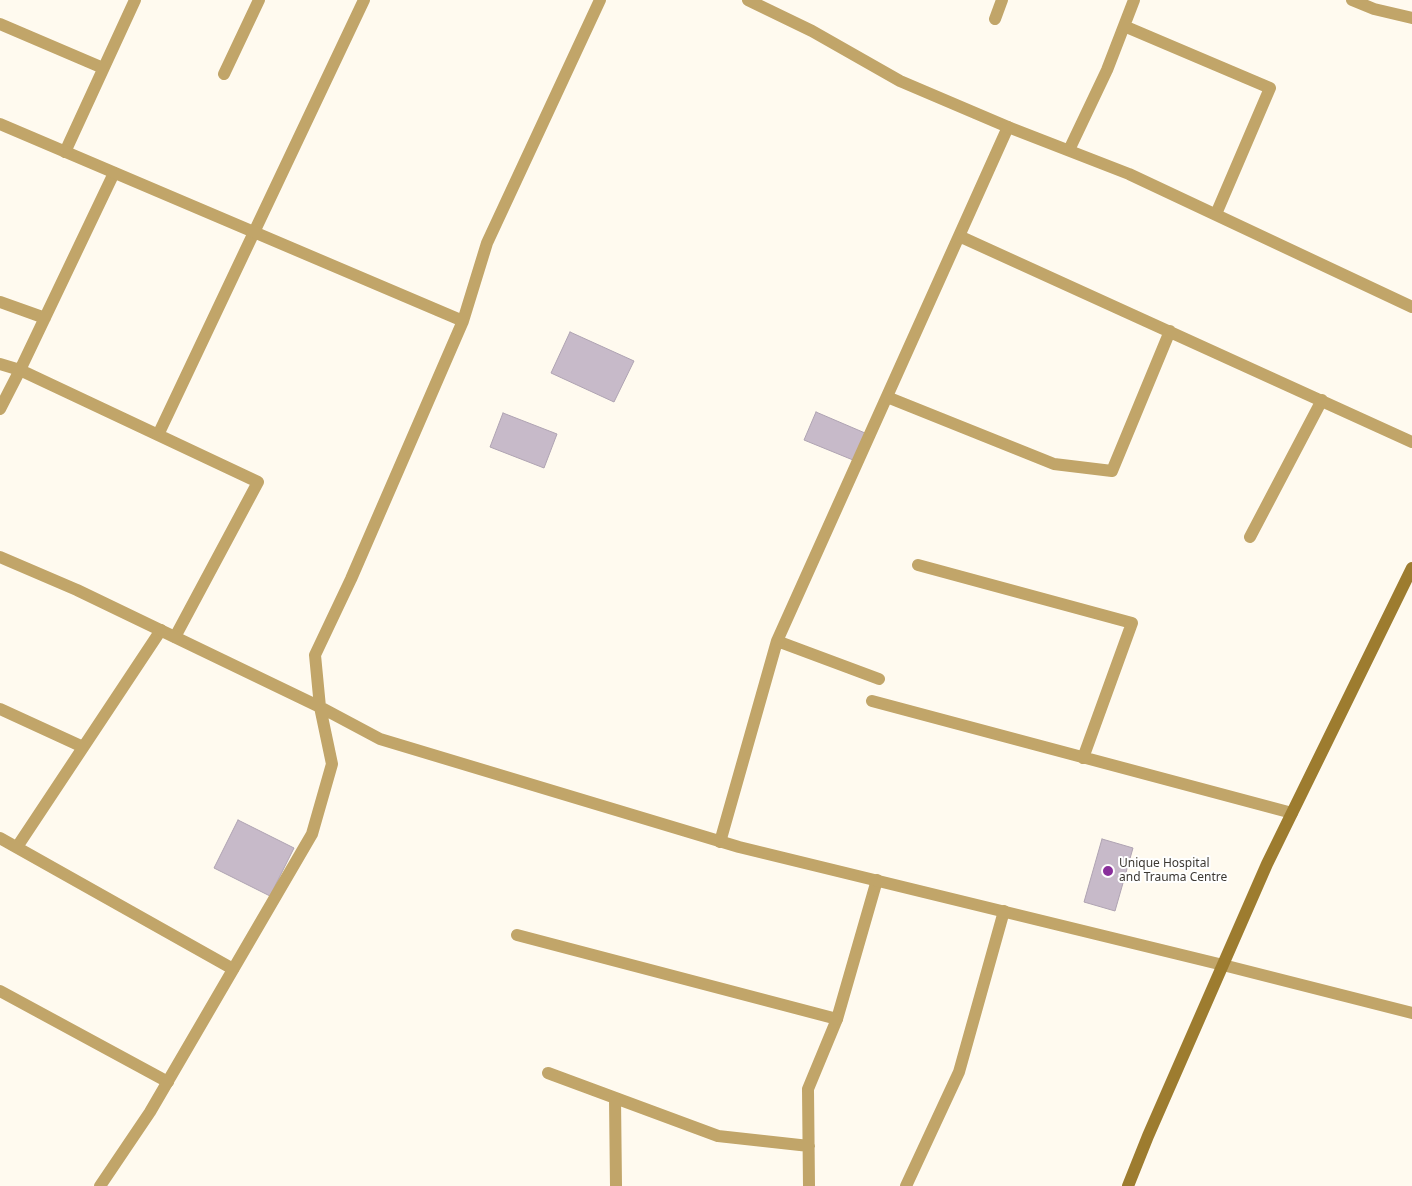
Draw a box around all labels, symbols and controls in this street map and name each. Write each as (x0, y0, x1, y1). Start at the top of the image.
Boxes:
place label: Unique Hospital and Trauma Centre (1119, 857, 1227, 885)
marker: Unique Hospital and Trauma Centre (1101, 864, 1115, 878)

